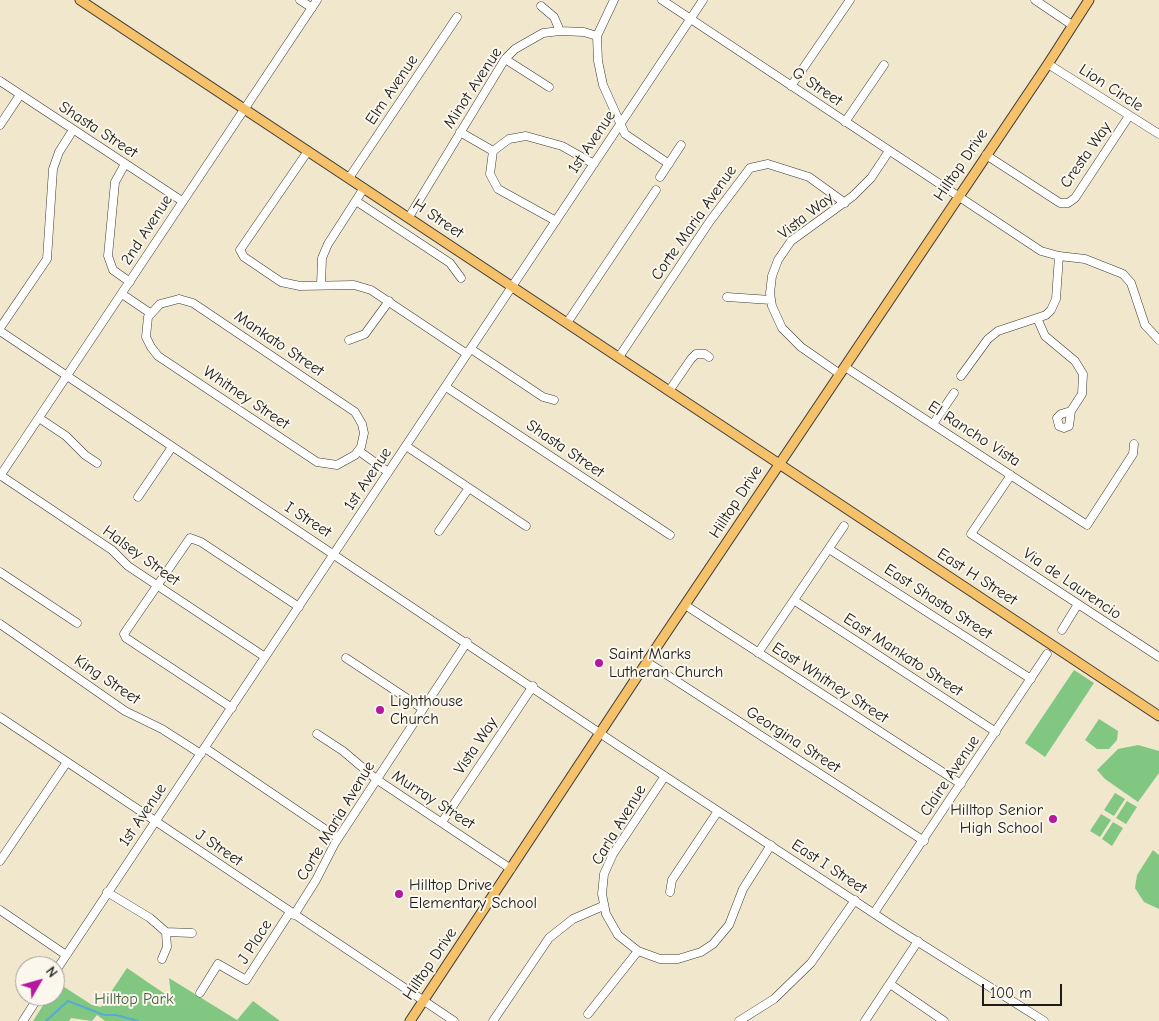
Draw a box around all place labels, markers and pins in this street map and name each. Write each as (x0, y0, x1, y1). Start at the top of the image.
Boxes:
place label: Saint Marks Lutheran Church (609, 644, 723, 682)
marker: Saint Marks Lutheran Church (593, 657, 605, 669)
place label: Lighthouse Church (390, 691, 463, 729)
marker: Lighthouse Church (374, 704, 386, 716)
place label: Hilltop Senior High School (950, 800, 1043, 838)
marker: Hilltop Senior High School (1047, 813, 1059, 825)
place label: Hilltop Drive Elementary School (409, 875, 537, 913)
marker: Hilltop Drive Elementary School (393, 888, 405, 900)

